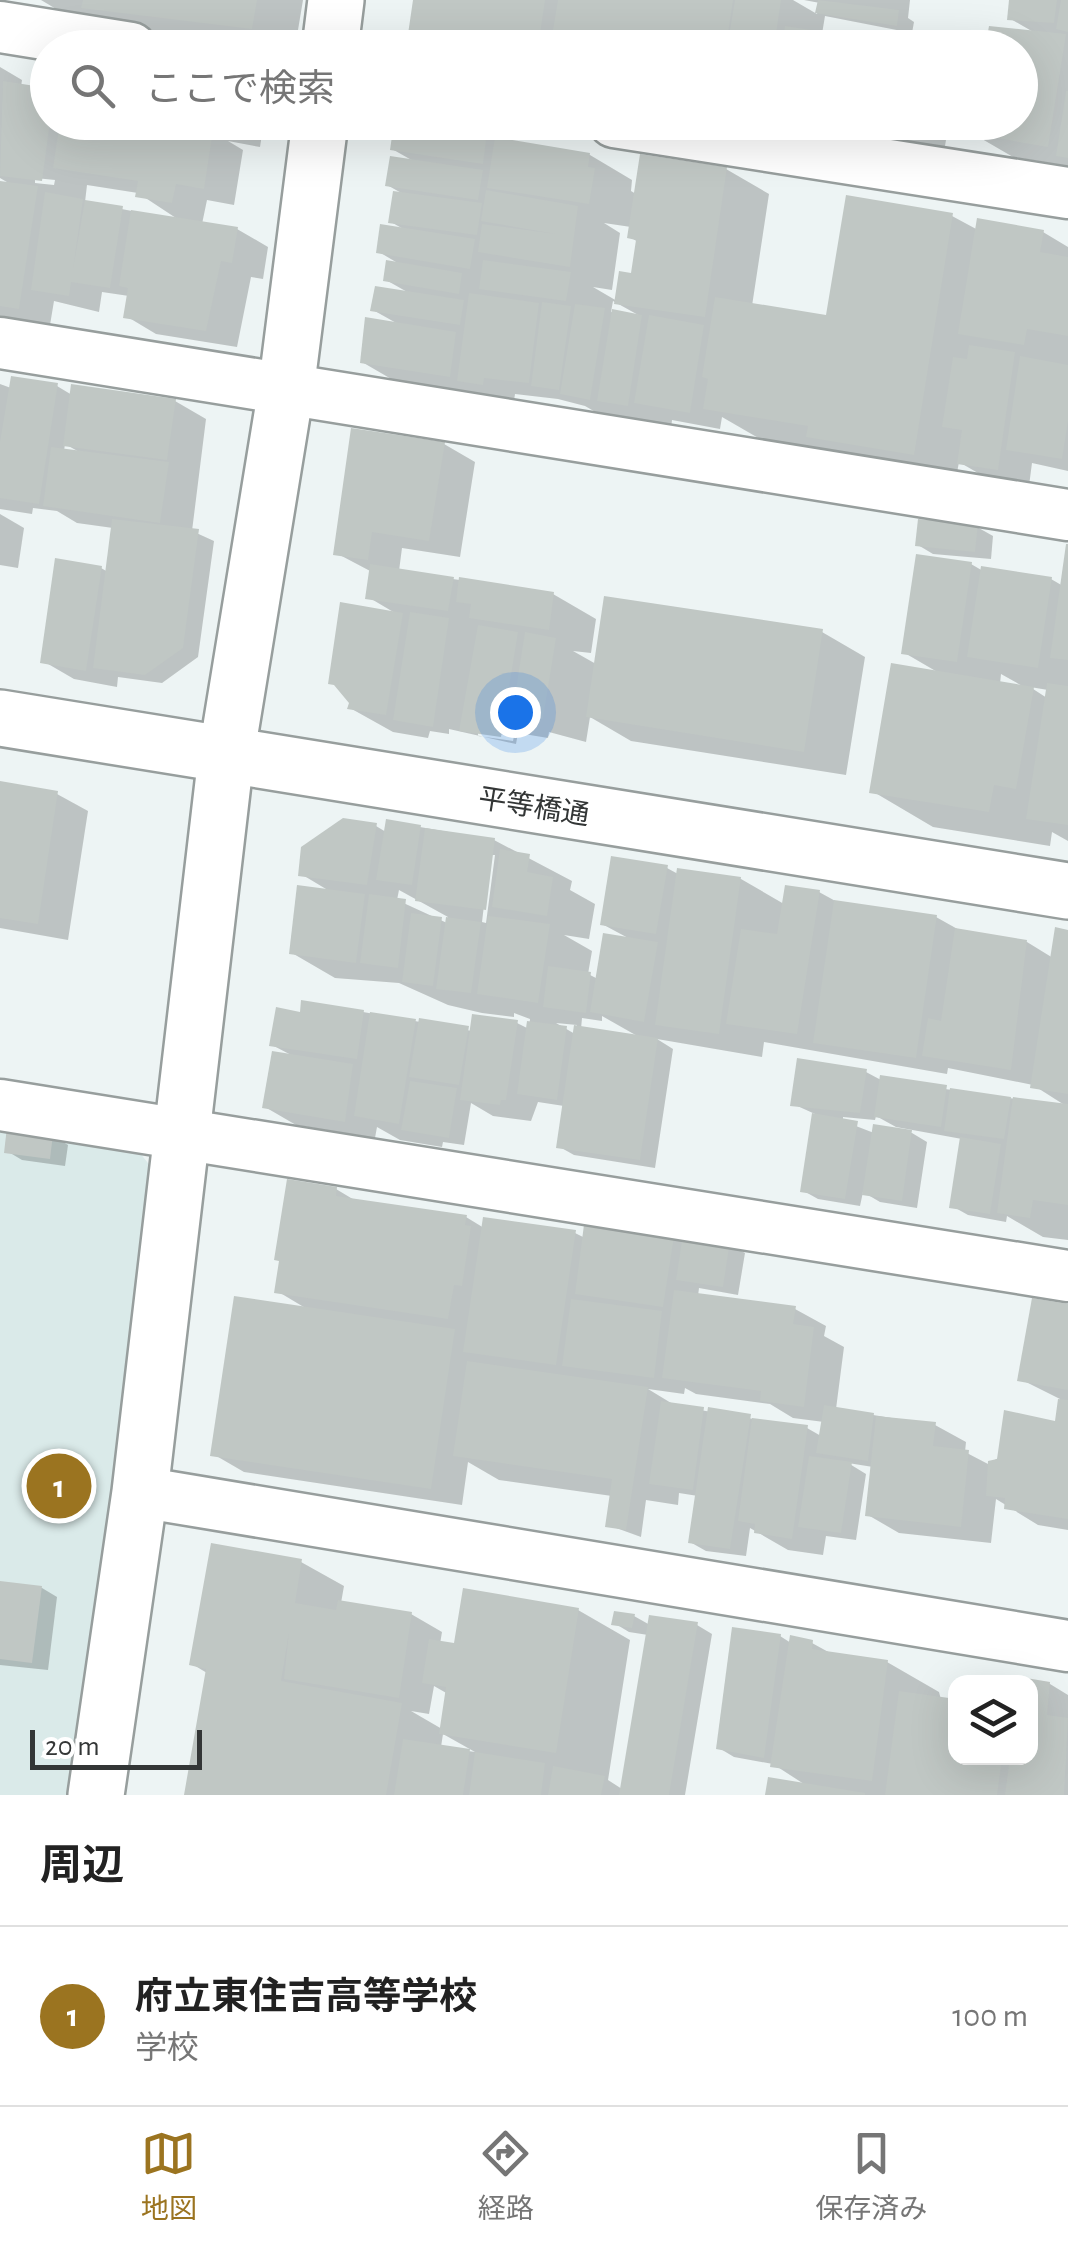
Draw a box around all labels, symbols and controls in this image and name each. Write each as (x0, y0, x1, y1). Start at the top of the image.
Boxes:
search box (30, 30, 1038, 140)
icon: search (65, 58, 120, 113)
text: ここで検索 (145, 71, 335, 109)
your location (490, 687, 541, 738)
street label: 平等橋通 (476, 783, 592, 831)
pin: 1 (27, 1448, 92, 1524)
map controls (948, 1675, 1038, 1765)
button: layers (948, 1675, 1038, 1765)
scale bar (30, 1725, 202, 1770)
text: 20 m (45, 1733, 100, 1761)
text: 周辺 (40, 1845, 124, 1887)
text: 府立東住吉高等学校 (135, 1979, 477, 2017)
text: 1 (67, 2000, 78, 2032)
text: 100 m (952, 2000, 1028, 2032)
text: 学校 (135, 2032, 199, 2064)
tab: 地図 (141, 2126, 197, 2227)
tab: 経路 (478, 2126, 534, 2227)
tab: 保存済み (815, 2126, 927, 2227)

